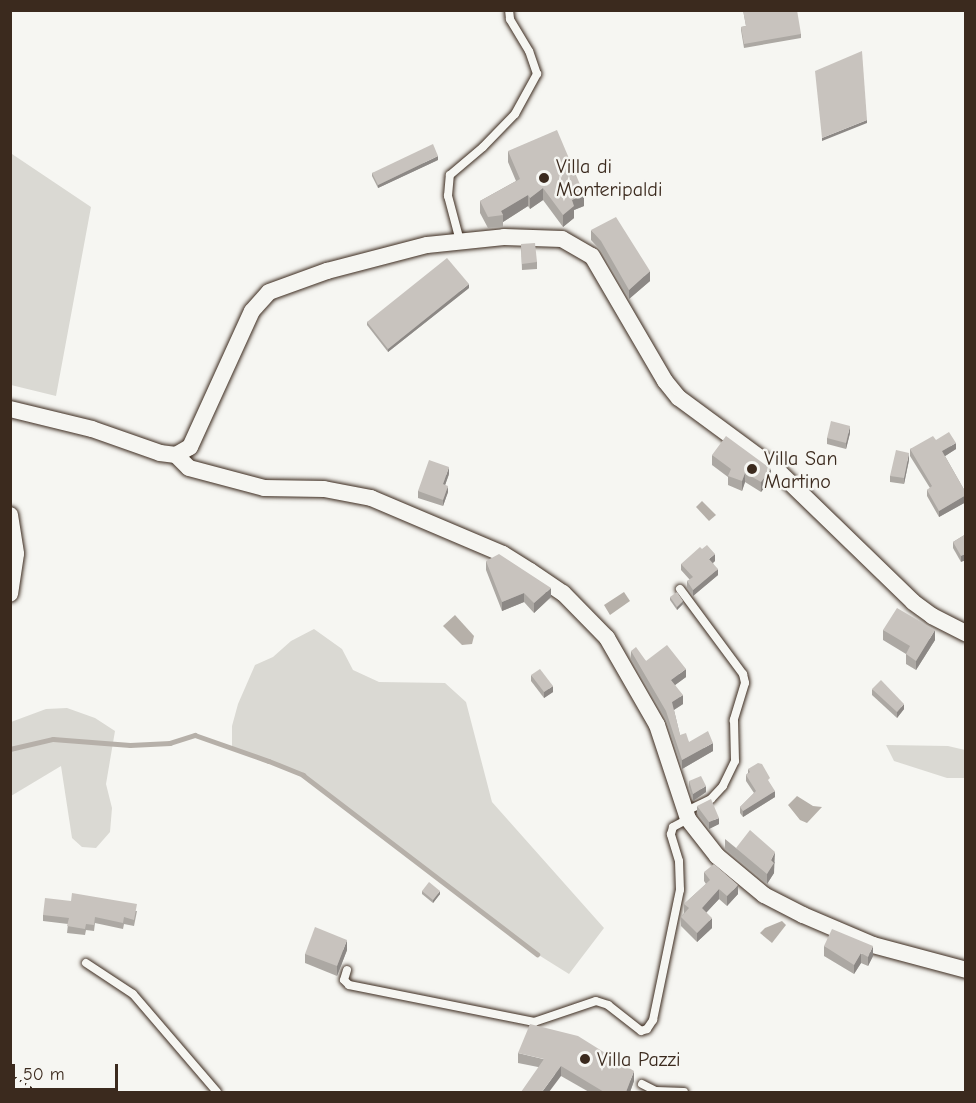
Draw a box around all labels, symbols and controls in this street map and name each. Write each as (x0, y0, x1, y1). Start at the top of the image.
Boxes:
place label: Villa di Monteripaldi (556, 154, 662, 201)
marker: Villa di Monteripaldi (537, 171, 551, 185)
place label: Villa San Martino (764, 446, 837, 493)
marker: Villa San Martino (745, 462, 759, 476)
place label: Villa Pazzi (597, 1047, 681, 1071)
scale bar (15, 1052, 122, 1090)
marker: Villa Pazzi (578, 1052, 592, 1066)
text: 50 m (23, 1064, 65, 1085)

